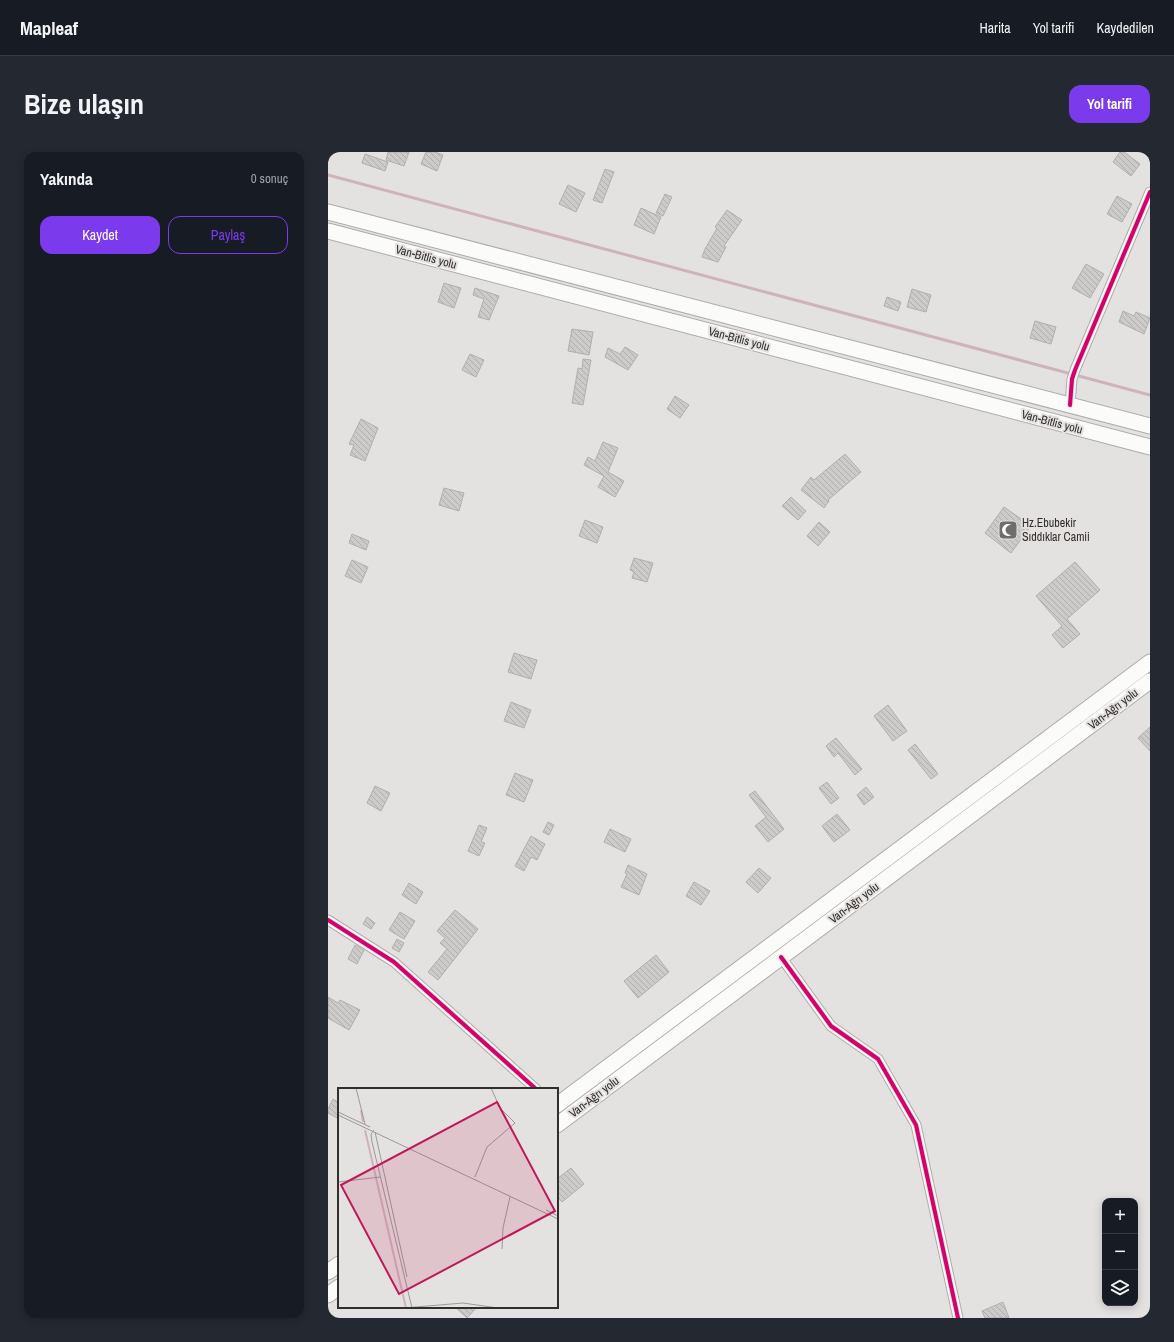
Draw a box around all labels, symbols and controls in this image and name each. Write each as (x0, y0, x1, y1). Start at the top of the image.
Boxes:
text: Mapleaf (20, 15, 78, 41)
text: Harita (979, 19, 1011, 37)
text: Yol tarifi (1033, 19, 1075, 37)
text: Kaydedilen (1097, 19, 1154, 37)
text: Bize ulaşın (24, 85, 144, 123)
button: Yol tarifi (1069, 85, 1150, 123)
text: Yakında (40, 167, 93, 190)
text: 0 sonuç (251, 170, 288, 187)
button: Kaydet (40, 216, 160, 254)
button: Paylaş (168, 216, 288, 254)
street label: Van-Bitlis yolu (394, 241, 458, 273)
street label: Van-Bitlis yolu (707, 323, 771, 355)
street label: Van-Bitlis yolu (1020, 406, 1084, 438)
place label: Hz.Ebubekir Sıddıklar Camii (1022, 515, 1090, 545)
mosque icon: Hz.Ebubekir Sıddıklar Camii (997, 519, 1019, 541)
street label: Van-Ağrı yolu (1085, 685, 1141, 733)
street label: Van-Ağrı yolu (826, 879, 882, 927)
street label: Van-Ağrı yolu (566, 1073, 622, 1121)
inset map (338, 1088, 558, 1308)
map controls (1102, 1198, 1138, 1306)
button: + (1102, 1198, 1138, 1234)
button: − (1102, 1234, 1138, 1270)
button: layers (1102, 1270, 1138, 1306)

